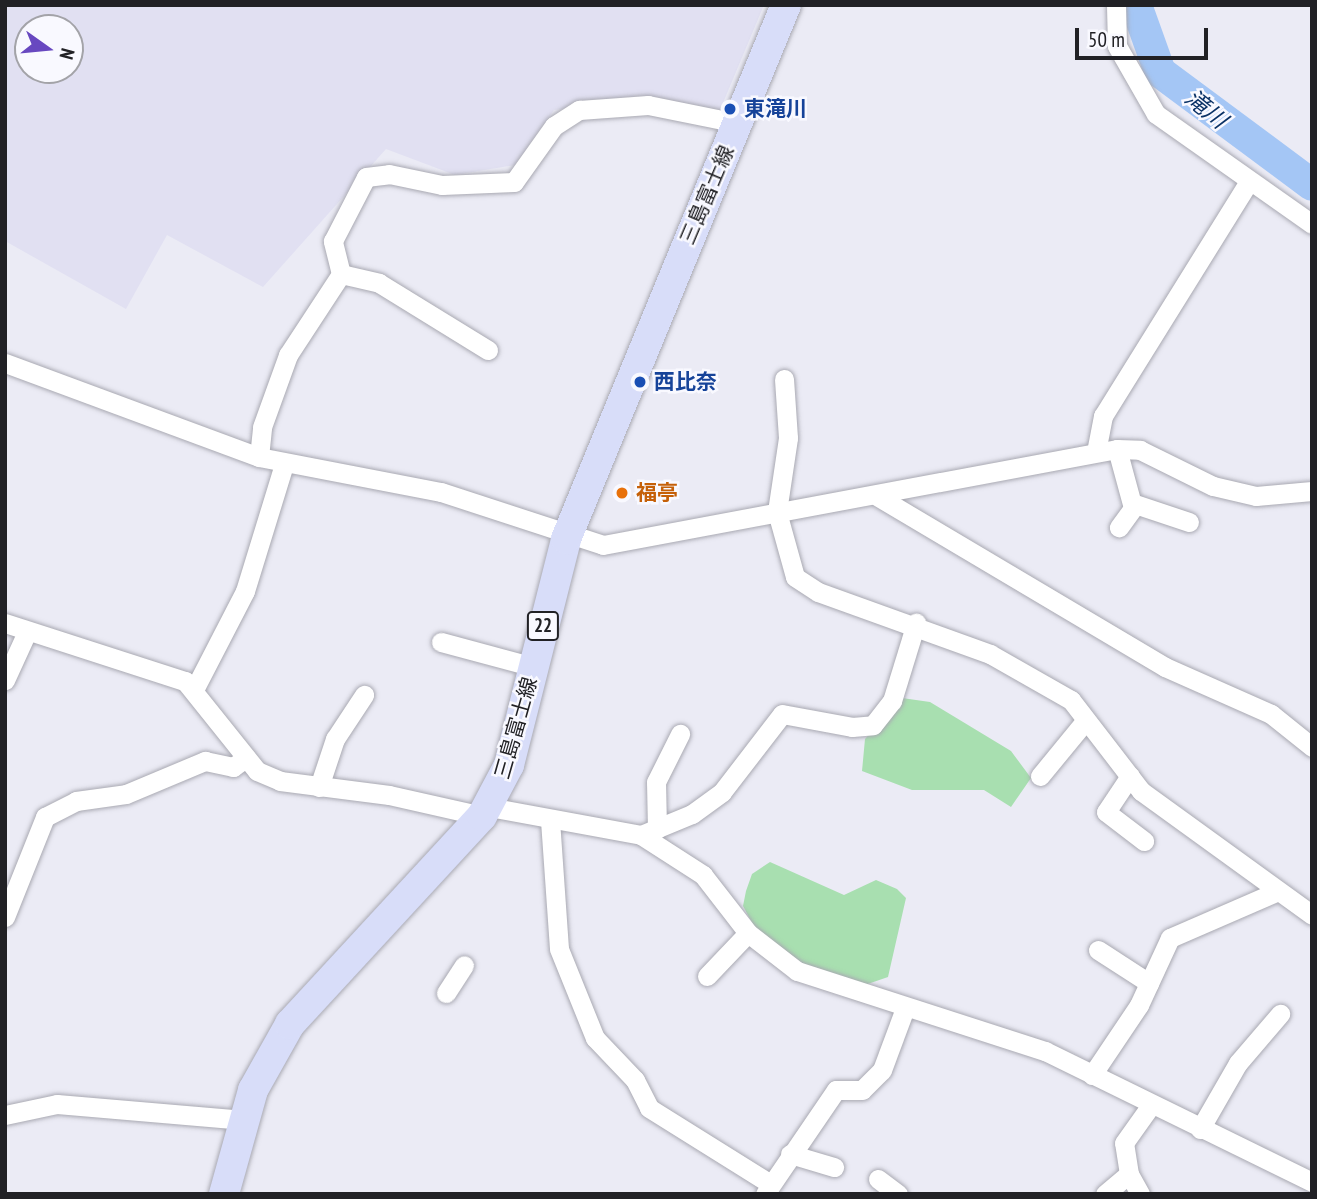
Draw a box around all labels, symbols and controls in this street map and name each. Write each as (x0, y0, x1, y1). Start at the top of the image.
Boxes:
north arrow (14, 14, 84, 84)
scale bar (1079, 14, 1212, 58)
text: 50 m (1088, 26, 1125, 53)
text: N (54, 46, 80, 62)
water label: 滝川 (1179, 84, 1233, 134)
place label: 東滝川 (744, 96, 807, 122)
marker: 東滝川 (722, 101, 738, 117)
street label: 三島富士線 (675, 142, 739, 248)
place label: 西比奈 (654, 369, 717, 395)
marker: 西比奈 (632, 374, 648, 390)
place label: 福亭 (636, 480, 678, 506)
marker: 福亭 (614, 485, 630, 501)
road number: 22 (526, 610, 560, 642)
street label: 三島富士線 (489, 674, 543, 782)

